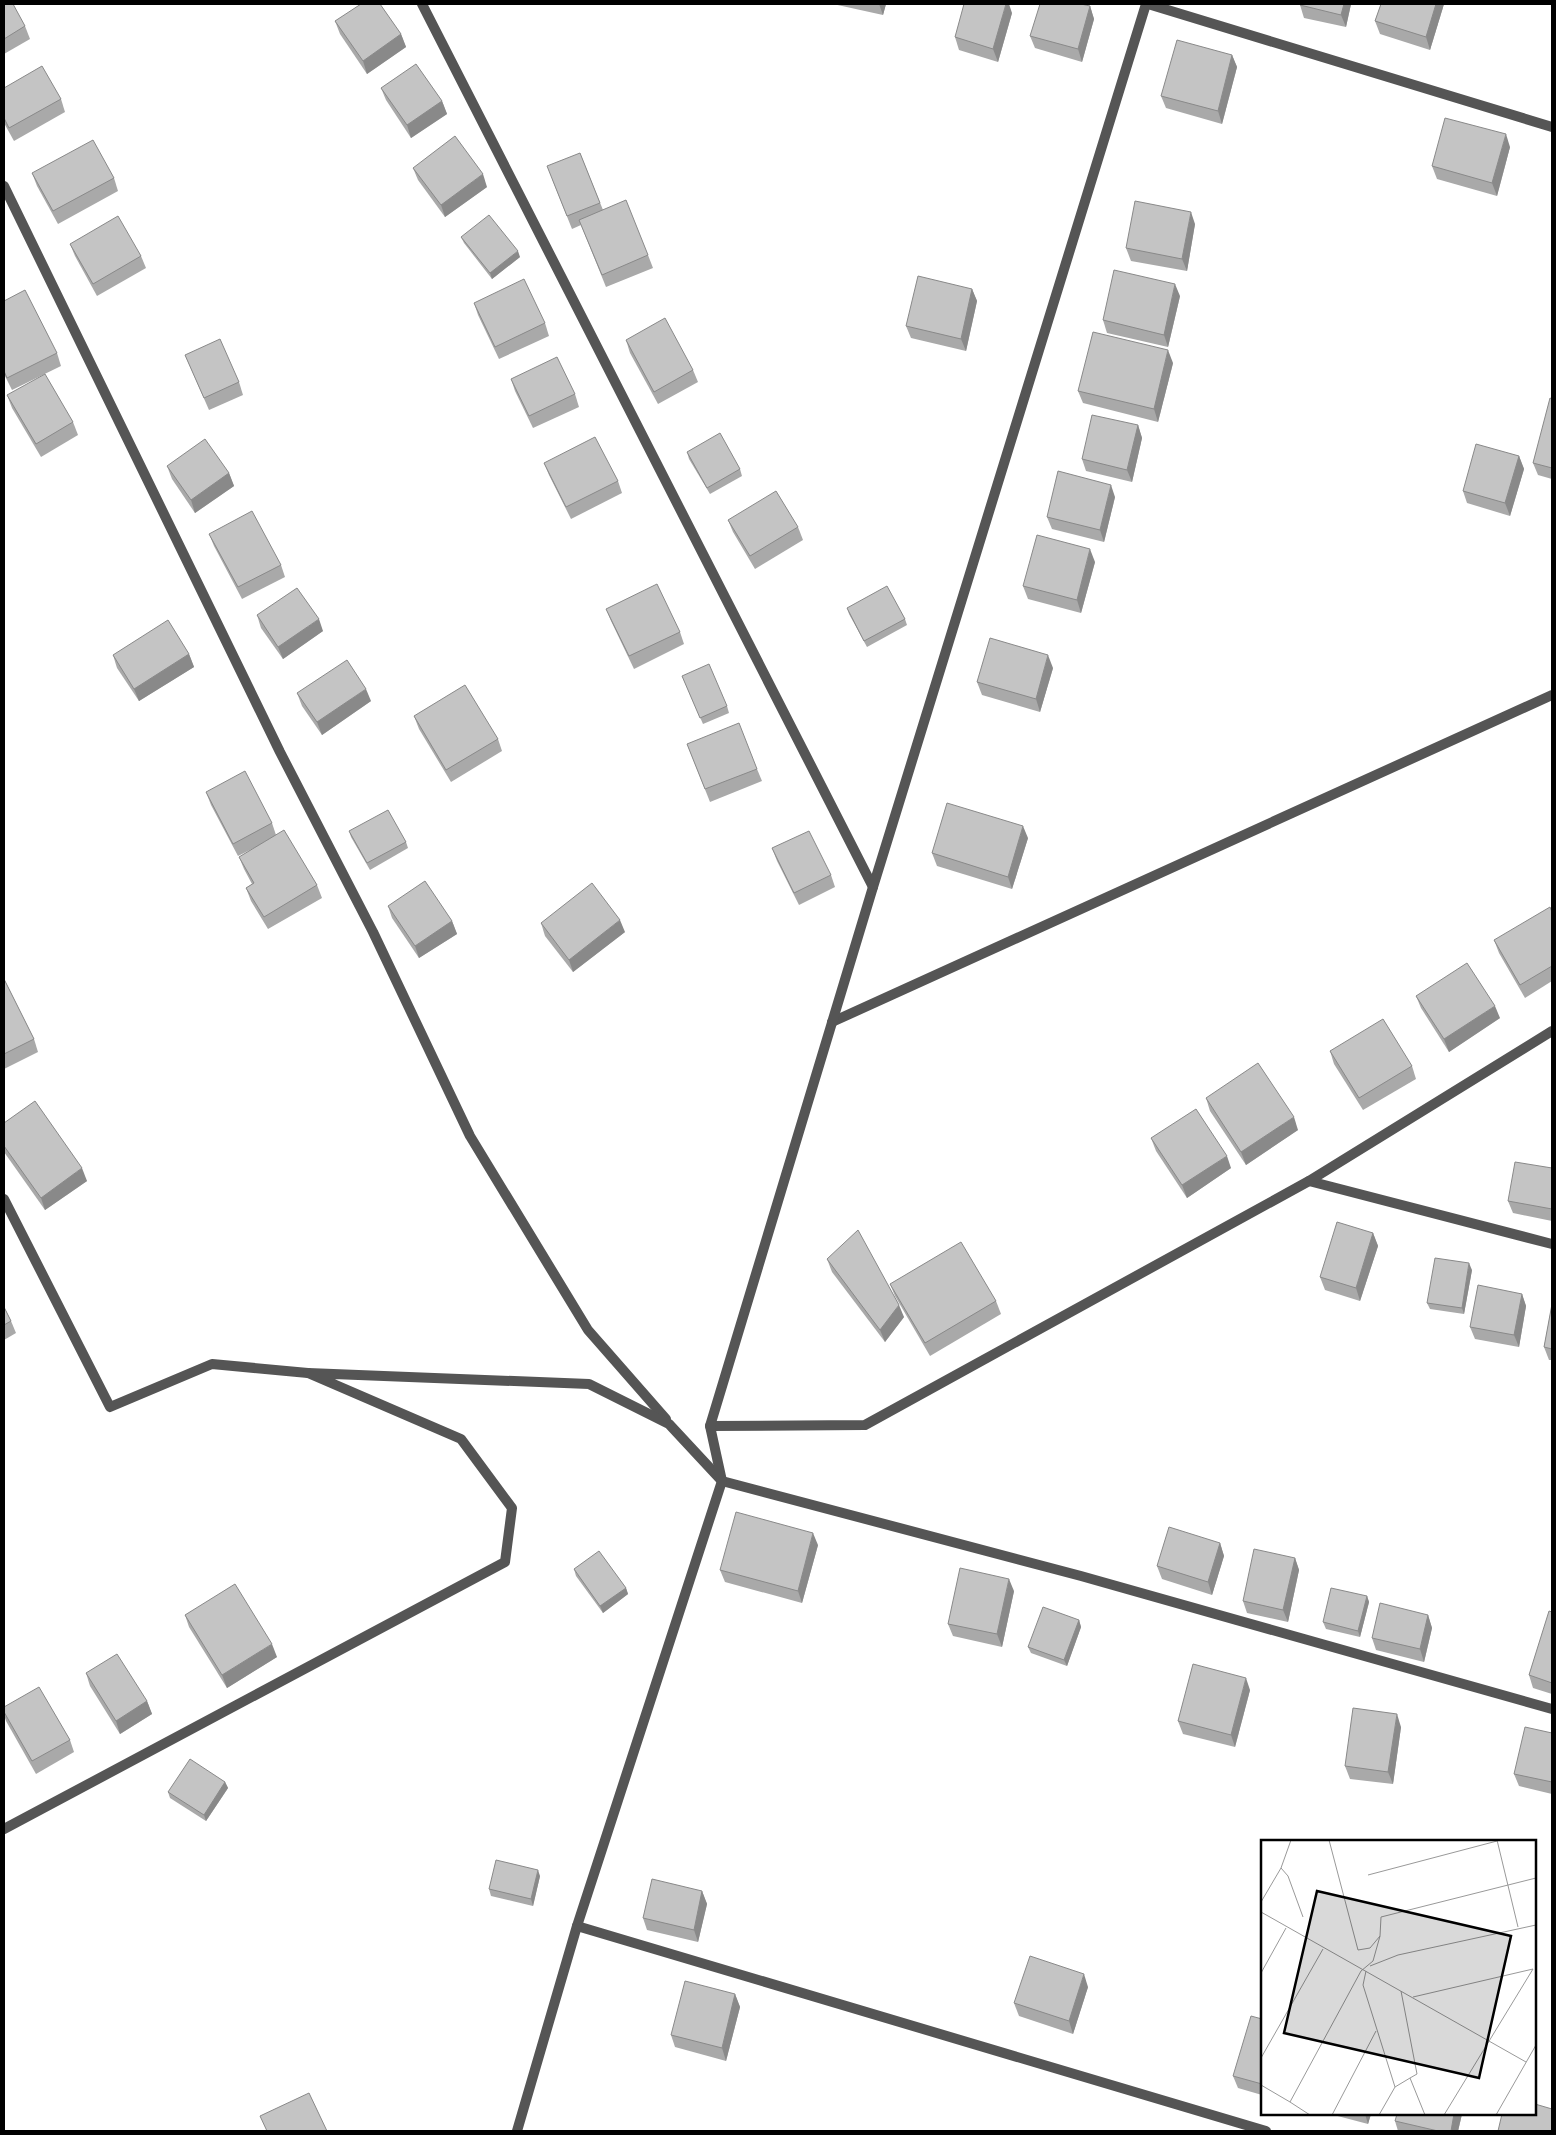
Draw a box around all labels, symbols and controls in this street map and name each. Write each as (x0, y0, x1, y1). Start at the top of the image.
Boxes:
inset map (1261, 1840, 1536, 2115)

